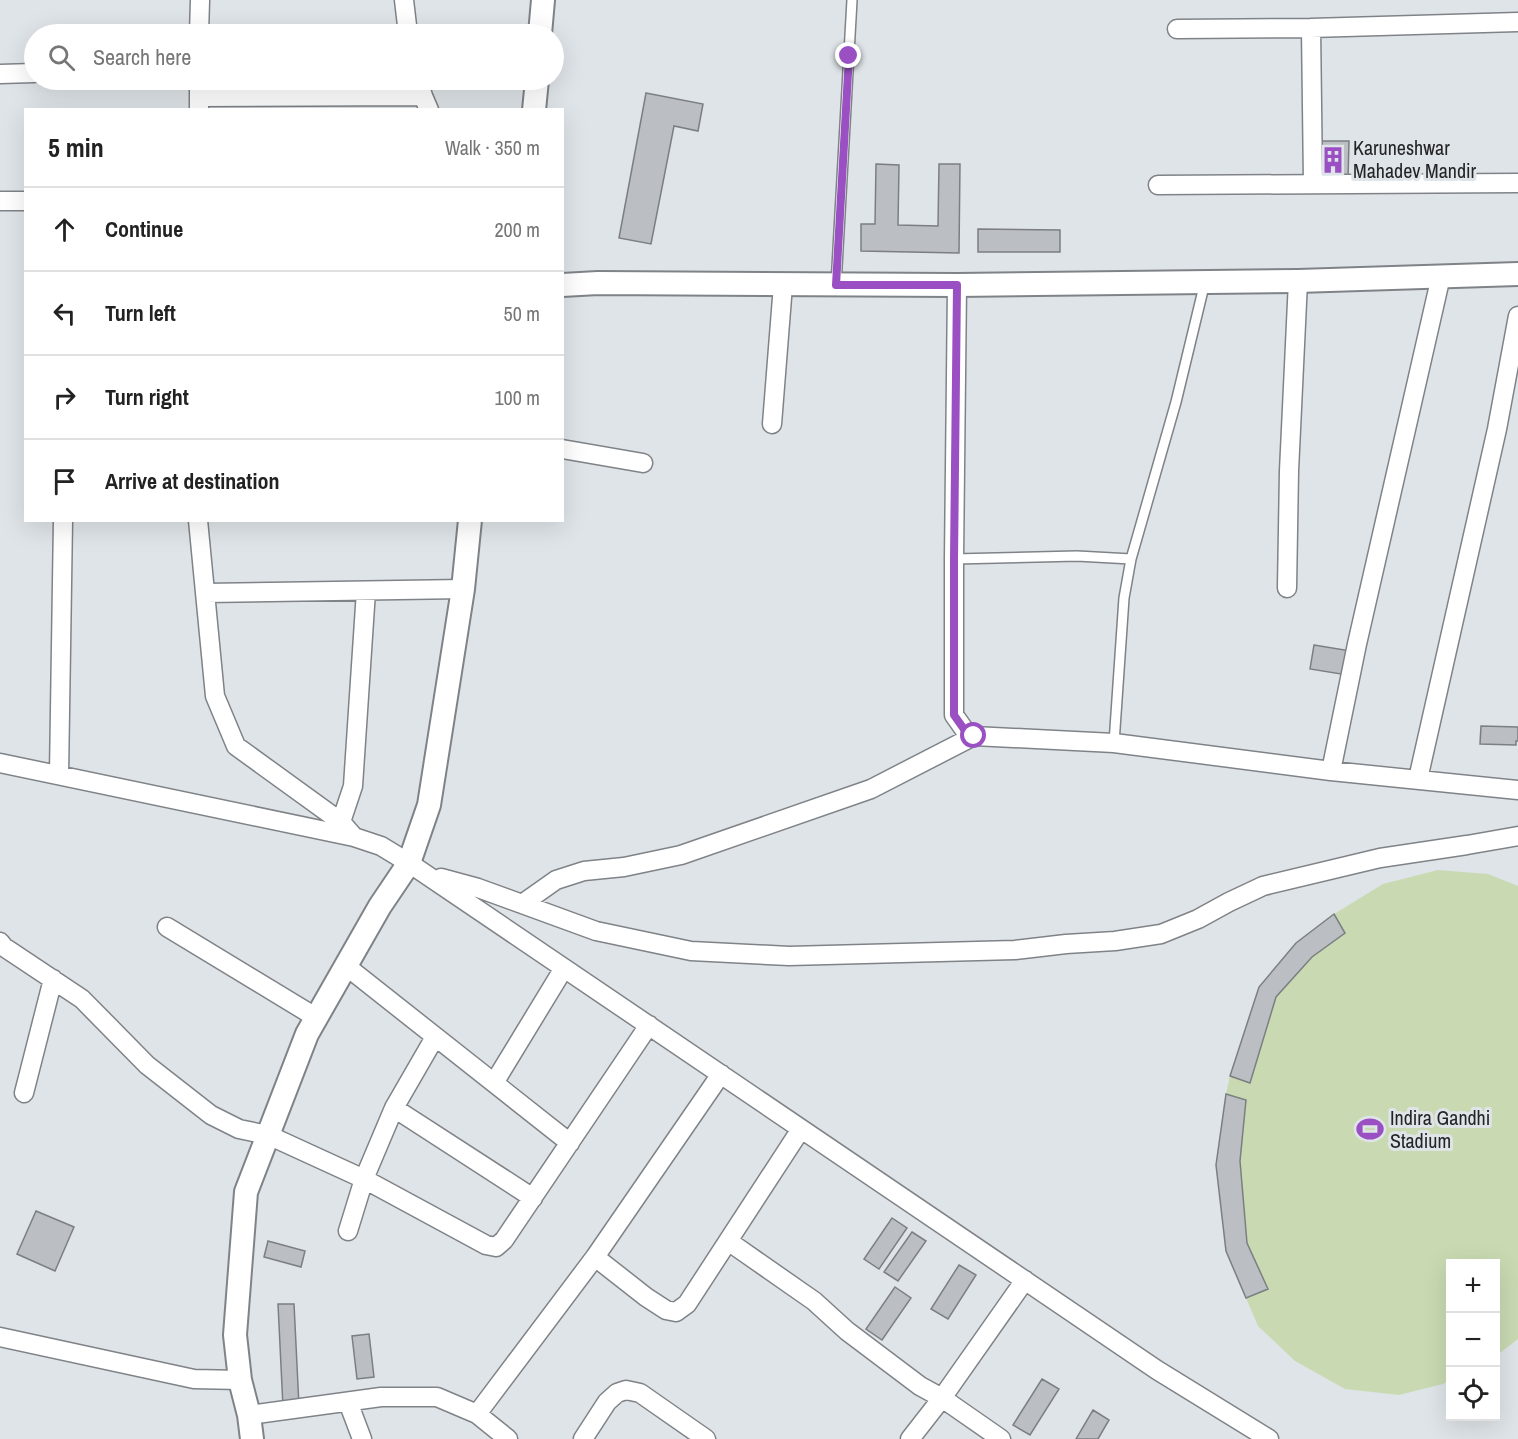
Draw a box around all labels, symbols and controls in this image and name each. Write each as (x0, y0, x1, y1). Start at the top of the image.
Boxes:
search box (24, 24, 564, 90)
icon: search (45, 41, 78, 74)
text: Search here (93, 42, 191, 72)
route end (835, 42, 861, 68)
text: 5 min (48, 130, 104, 165)
text: Walk · 350 m (445, 134, 540, 161)
place label: Karuneshwar Mahadev Mandir (1353, 134, 1477, 184)
building icon: Karuneshwar Mahadev Mandir (1318, 145, 1348, 175)
icon: ahead (48, 213, 81, 246)
text: Continue (105, 214, 183, 244)
text: 200 m (494, 216, 540, 243)
icon: left (48, 297, 81, 330)
text: Turn left (105, 298, 176, 328)
text: 50 m (504, 300, 540, 327)
icon: right (48, 381, 81, 414)
text: Turn right (105, 382, 189, 412)
text: 100 m (494, 384, 540, 411)
icon: arrive (48, 465, 81, 498)
text: Arrive at destination (105, 466, 279, 496)
route start (960, 722, 986, 748)
place label: Indira Gandhi Stadium (1390, 1104, 1490, 1154)
sports icon: Indira Gandhi Stadium (1355, 1114, 1385, 1144)
map controls (1446, 1259, 1500, 1421)
button: + (1446, 1259, 1500, 1313)
button: − (1446, 1313, 1500, 1367)
button: locate (1446, 1367, 1500, 1421)

